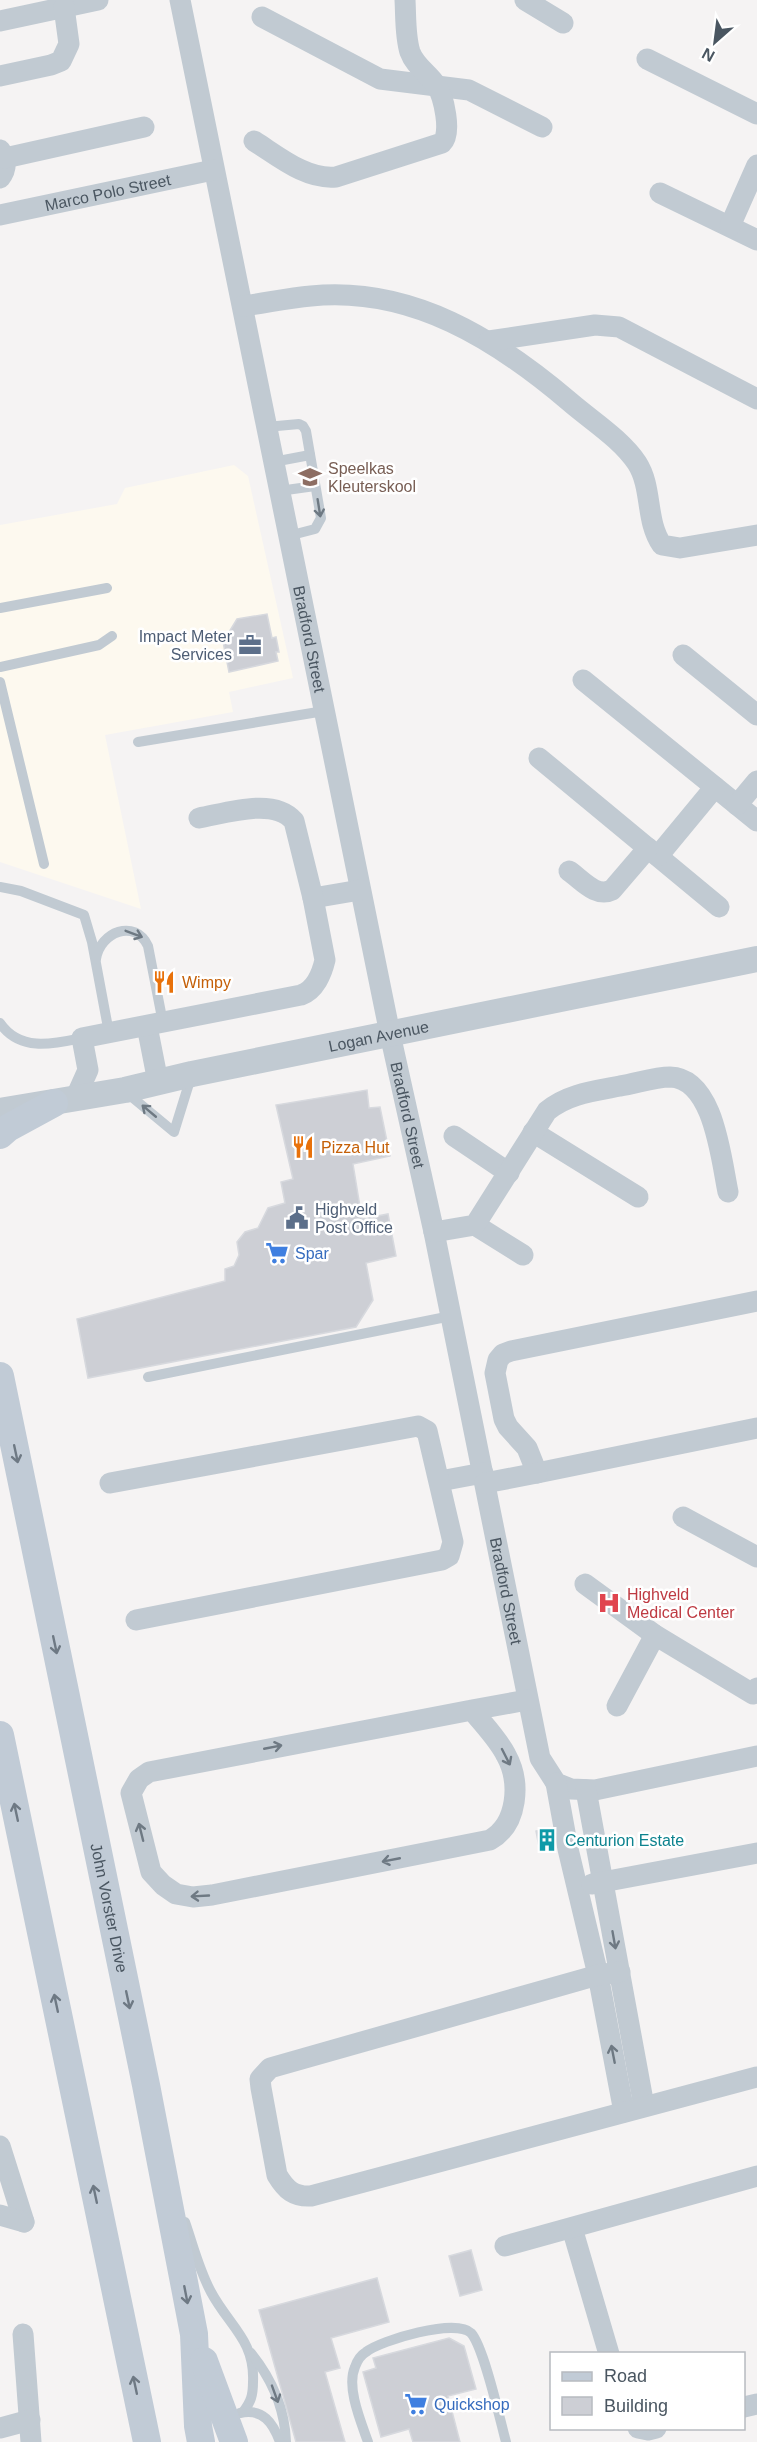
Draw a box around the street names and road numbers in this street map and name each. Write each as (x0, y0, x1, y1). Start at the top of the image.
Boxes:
street label: Marco Polo Street (43, 171, 173, 214)
street label: Bradford Street (290, 584, 329, 694)
street label: Logan Avenue (327, 1018, 430, 1055)
street label: Bradford Street (387, 1060, 428, 1170)
street label: Bradford Street (487, 1536, 525, 1646)
street label: John Vorster Drive (87, 1842, 131, 1974)

